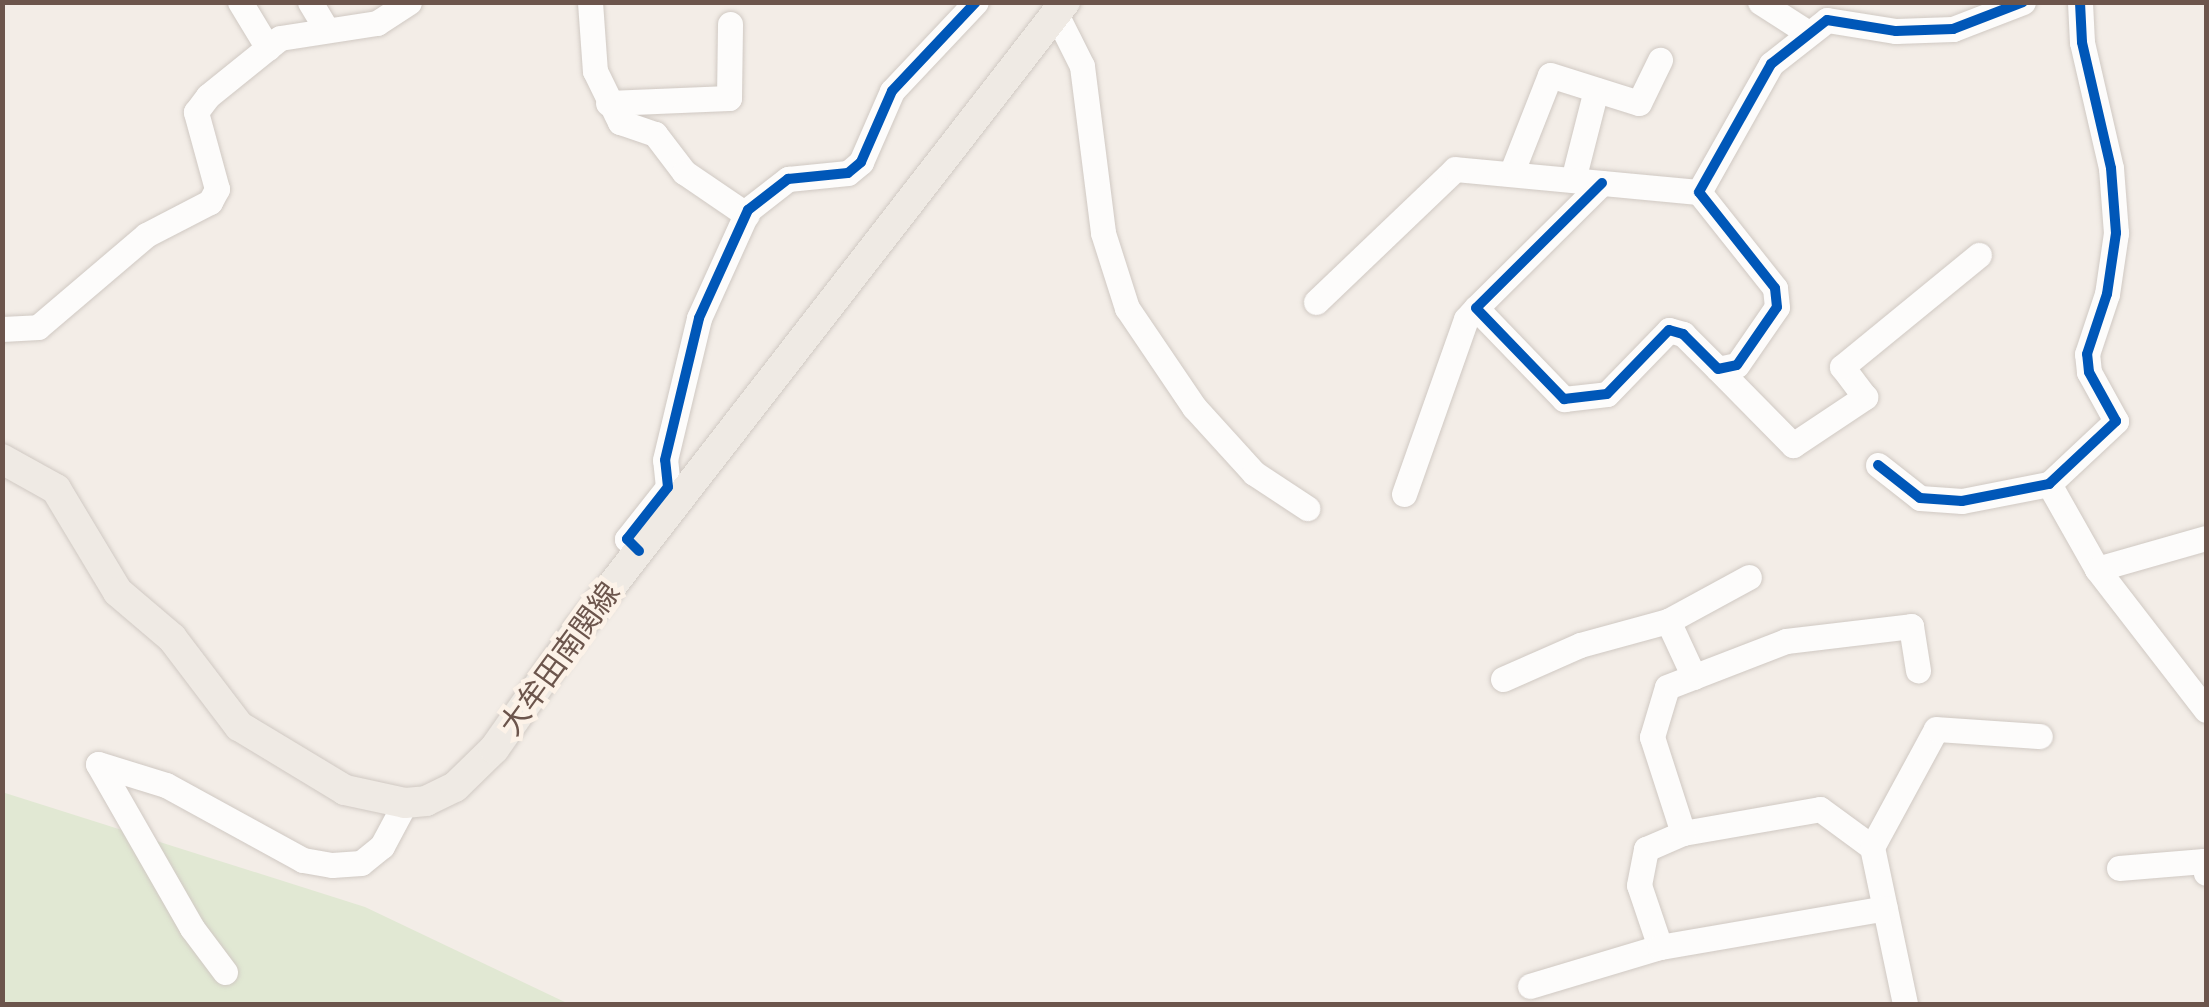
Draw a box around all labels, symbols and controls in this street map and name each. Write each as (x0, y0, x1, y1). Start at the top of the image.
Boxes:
street label: 大牟田南関線 (493, 576, 627, 742)

